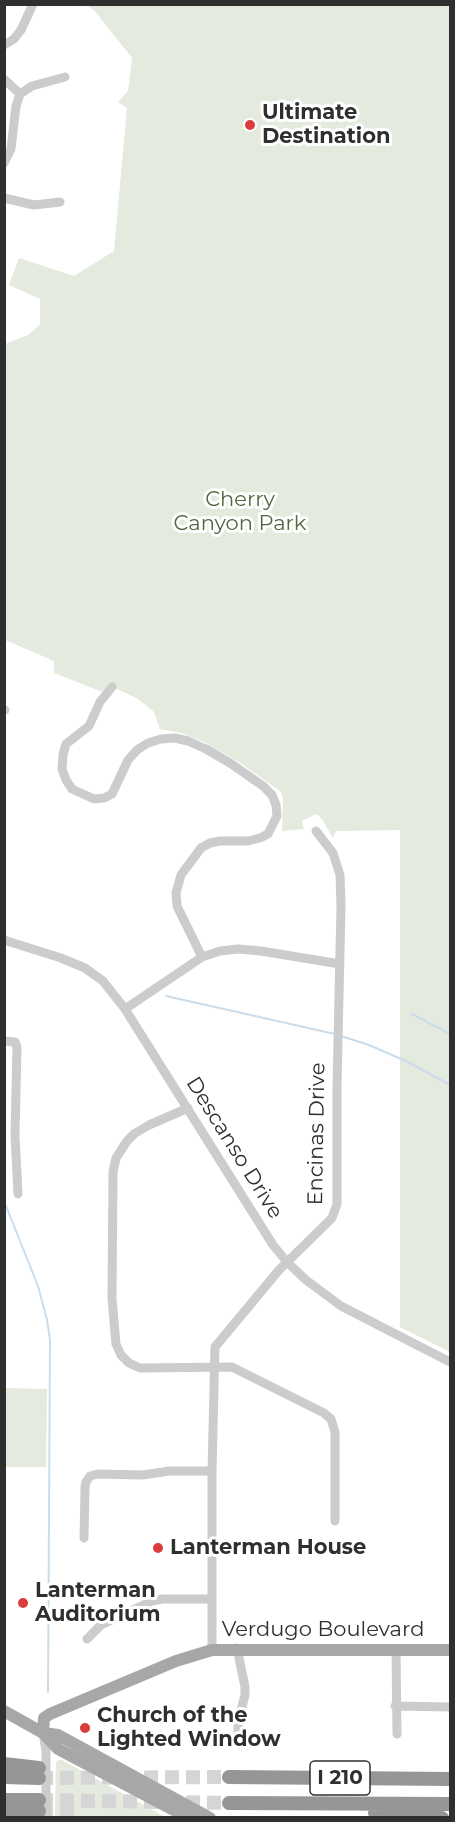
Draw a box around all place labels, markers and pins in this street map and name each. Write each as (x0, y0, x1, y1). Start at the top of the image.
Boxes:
place label: Ultimate Destination (262, 100, 390, 150)
marker: Ultimate Destination (243, 118, 257, 132)
place label: Lanterman House (170, 1535, 366, 1561)
marker: Lanterman House (151, 1541, 165, 1555)
place label: Lanterman Auditorium (35, 1578, 160, 1628)
marker: Lanterman Auditorium (16, 1596, 30, 1610)
place label: Church of the Lighted Window (97, 1703, 281, 1753)
marker: Church of the Lighted Window (78, 1721, 92, 1735)

